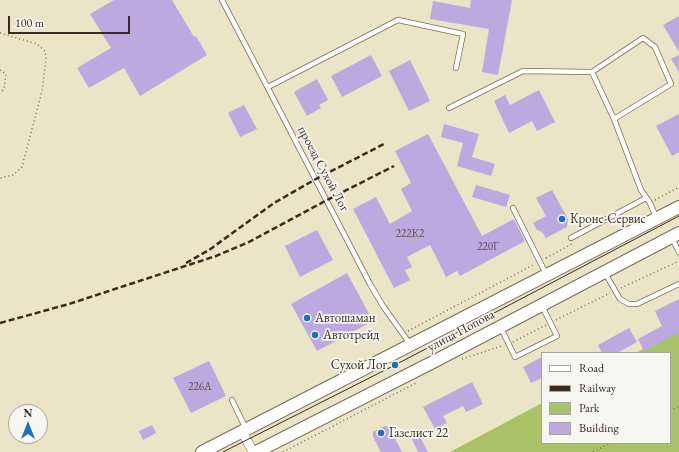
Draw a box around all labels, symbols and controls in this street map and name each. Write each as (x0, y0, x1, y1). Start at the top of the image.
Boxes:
scale bar (10, 8, 132, 34)
text: 100 m (15, 15, 44, 31)
street label: проезд Сухой Лог (294, 124, 352, 214)
place label: Кроне-Сервис (570, 211, 646, 227)
marker: Кроне-Сервис (557, 214, 567, 224)
house number: 222К2 (396, 227, 424, 241)
house number: 220Г (477, 240, 499, 254)
street label: улица Попова (425, 307, 497, 355)
place label: Автошаман (315, 310, 376, 326)
marker: Автошаман (302, 313, 312, 323)
place label: Автотрейд (323, 327, 379, 343)
marker: Автотрейд (310, 330, 320, 340)
legend (541, 352, 671, 444)
place label: Сухой Лог (331, 357, 387, 373)
marker: Сухой Лог (390, 360, 400, 370)
text: Road (579, 360, 604, 376)
house number: 226А (188, 380, 212, 394)
text: Railway (579, 380, 616, 396)
text: Park (579, 400, 599, 416)
north arrow (8, 404, 48, 444)
text: N (24, 406, 32, 420)
text: Building (579, 420, 619, 436)
place label: Газелист 22 (389, 425, 448, 441)
marker: Газелист 22 (376, 428, 386, 438)

